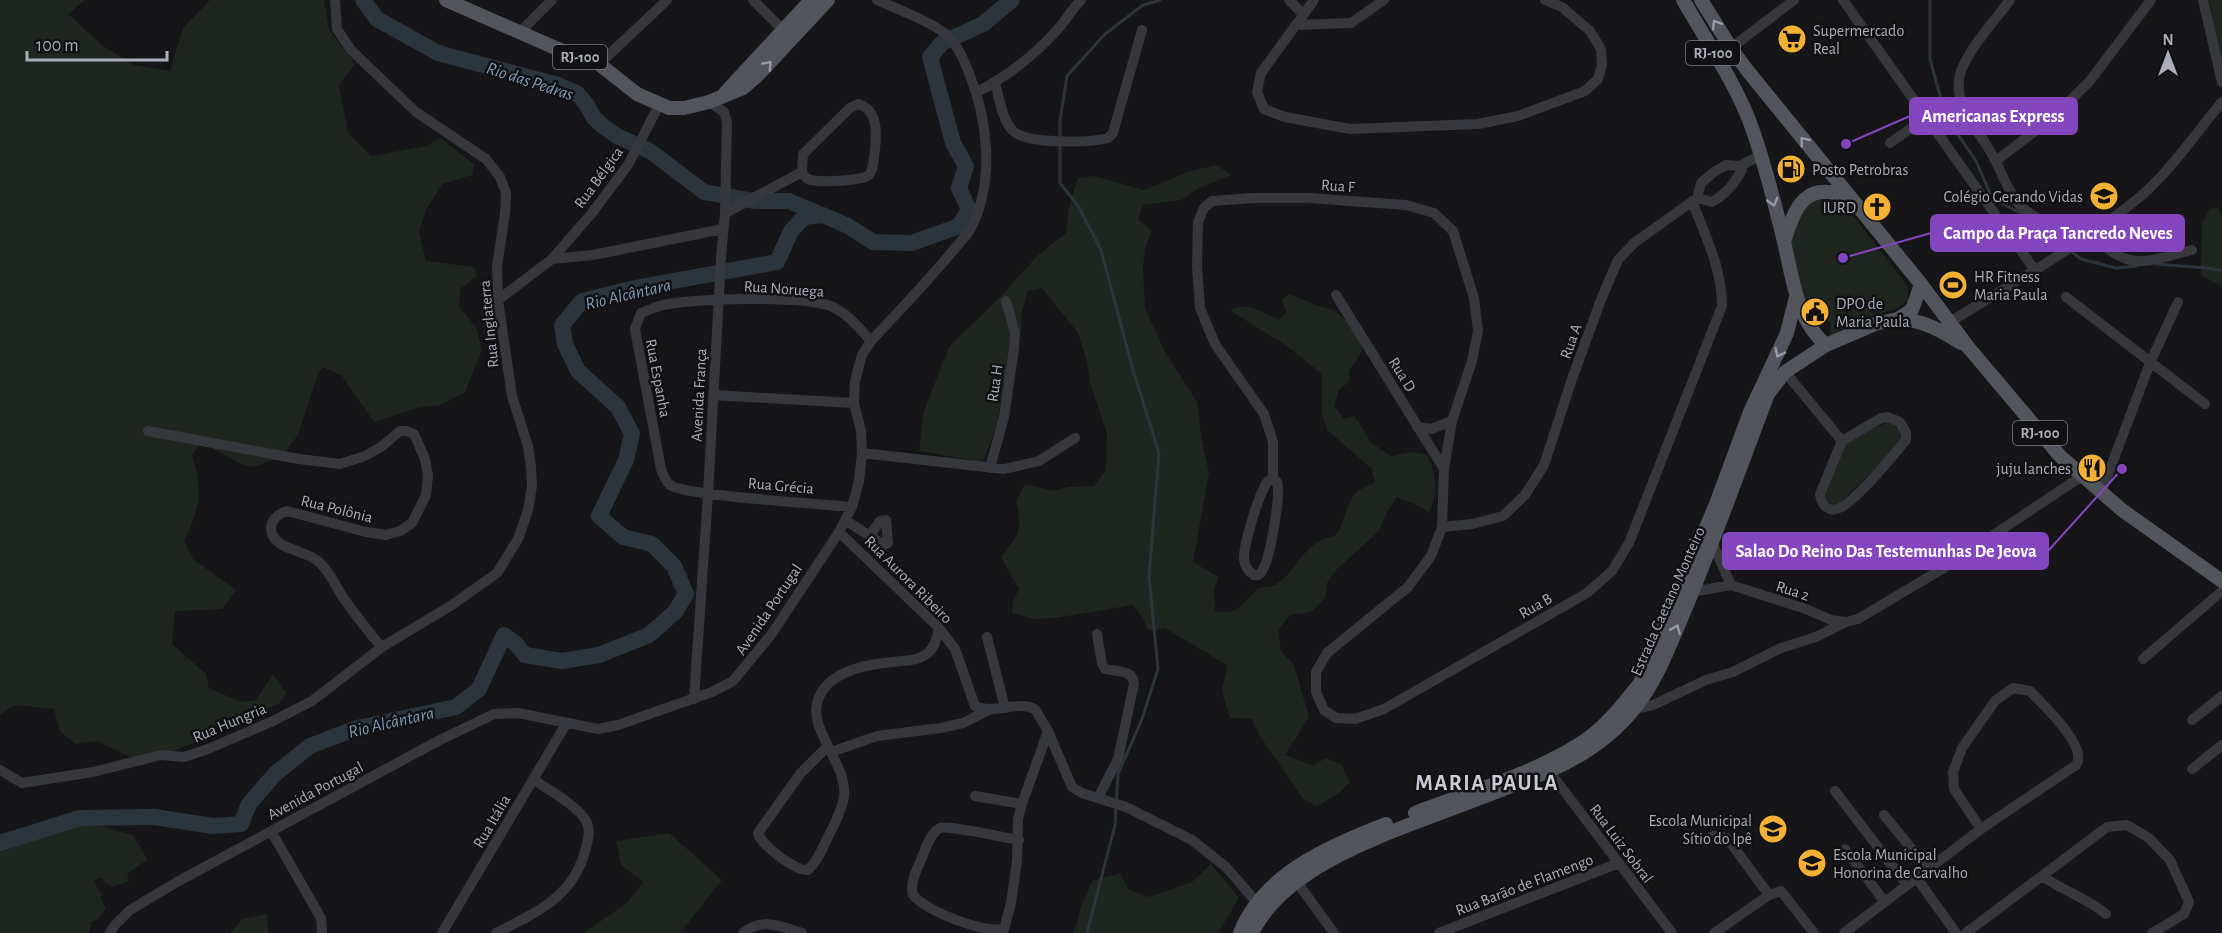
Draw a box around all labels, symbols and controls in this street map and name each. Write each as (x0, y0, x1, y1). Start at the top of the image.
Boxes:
one-way arrow (1711, 20, 1723, 30)
supermarket icon: Supermercado Real (1776, 23, 1808, 55)
place label: Supermercado Real (1813, 23, 1904, 57)
scale bar (27, 24, 166, 62)
north arrow (2138, 24, 2198, 84)
text: N (2162, 32, 2174, 48)
text: 100 m (36, 37, 79, 55)
road number: RJ-100 (1686, 41, 1740, 65)
road number: RJ-100 (553, 45, 607, 69)
water label: Rio das Pedras (484, 59, 576, 105)
one-way arrow (761, 61, 772, 71)
callout: Americanas Express (1910, 98, 2077, 134)
text: Americanas Express (1921, 108, 2065, 126)
one-way arrow (1801, 137, 1812, 148)
street label: Rua Bélgica (571, 144, 626, 211)
fuel station icon: Posto Petrobras (1775, 153, 1807, 185)
place label: Posto Petrobras (1812, 162, 1908, 178)
street label: Rua F (1321, 177, 1356, 195)
school or university icon: Colégio Gerando Vidas (2088, 180, 2120, 212)
place label: Colégio Gerando Vidas (1943, 189, 2083, 205)
church icon: IURD (1861, 191, 1893, 223)
one-way arrow (1766, 196, 1778, 206)
place label: IURD (1822, 200, 1856, 216)
callout: Campo da Praça Tancredo Neves (1931, 215, 2184, 251)
text: Campo da Praça Tancredo Neves (1943, 225, 2173, 243)
sports icon: HR Fitness Maria Paula (1937, 269, 1969, 301)
place label: HR Fitness Maria Paula (1974, 269, 2048, 303)
water label: Rio Alcântara (584, 276, 673, 314)
street label: Rua Noruega (743, 278, 825, 300)
street label: Rua Inglaterra (476, 279, 502, 369)
public building icon: DPO de Maria Paula (1799, 296, 1831, 328)
place label: DPO de Maria Paula (1836, 296, 1910, 330)
street label: Rua A (1557, 322, 1585, 361)
street label: Rua Espanha (643, 338, 673, 419)
one-way arrow (1774, 346, 1786, 357)
street label: Avenida França (689, 348, 709, 442)
street label: Rua D (1386, 355, 1419, 394)
street label: Rua H (984, 363, 1006, 403)
road number: RJ-100 (2013, 421, 2067, 445)
restaurant icon: juju lanches (2076, 452, 2108, 484)
place label: juju lanches (1996, 461, 2071, 478)
street label: Rua Grécia (747, 475, 814, 497)
street label: Rua Polônia (299, 492, 374, 526)
street label: Estrada Caetano Monteiro (1628, 524, 1708, 678)
street label: Rua Aurora Ribeiro (861, 533, 955, 627)
callout: Salao Do Reino Das Testemunhas De Jeova (1723, 533, 2048, 569)
text: Salao Do Reino Das Testemunhas De Jeova (1735, 543, 2037, 561)
street label: Avenida Portugal (733, 561, 805, 658)
street label: Rua 2 (1774, 578, 1811, 604)
street label: Rua B (1516, 590, 1555, 622)
one-way arrow (1669, 625, 1681, 636)
street label: Rua Hungria (190, 700, 268, 746)
water label: Rio Alcântara (347, 704, 436, 742)
street label: Avenida Portugal (265, 759, 366, 823)
district label: MARIA PAULA (1415, 772, 1559, 794)
street label: Rua Itália (470, 792, 513, 851)
street label: Rua Luiz Sobral (1586, 801, 1656, 886)
place label: Escola Municipal Sítio do Ipê (1648, 813, 1752, 847)
school or university icon: Escola Municipal Sítio do Ipê (1757, 813, 1789, 845)
school or university icon: Escola Municipal Honorina de Carvalho (1796, 847, 1828, 879)
place label: Escola Municipal Honorina de Carvalho (1833, 847, 1968, 881)
street label: Rua Barão de Flamengo (1453, 851, 1595, 919)

